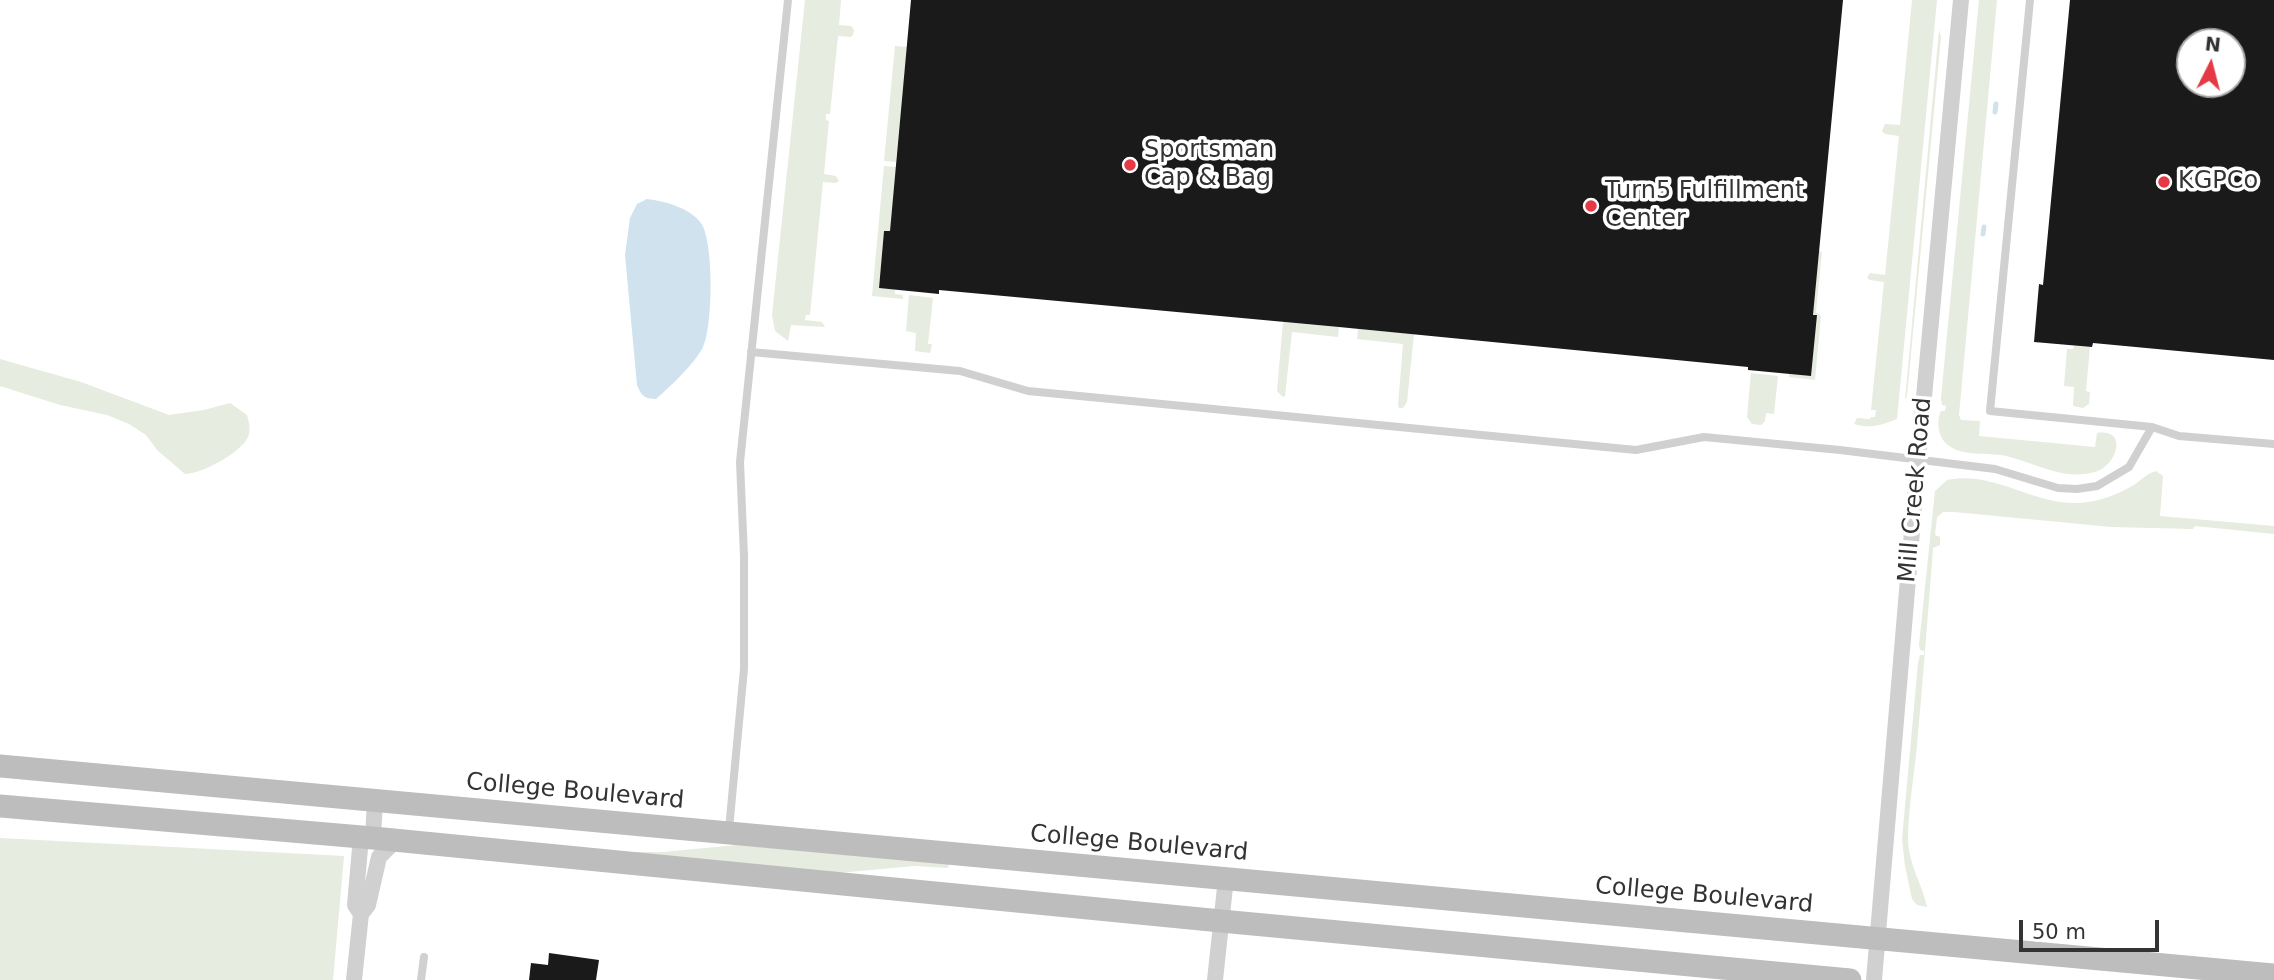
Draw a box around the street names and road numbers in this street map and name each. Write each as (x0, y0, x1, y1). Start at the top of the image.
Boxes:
street label: Mill Creek Road (1894, 396, 1938, 584)
street label: College Boulevard (465, 768, 685, 816)
street label: College Boulevard (1029, 820, 1249, 868)
street label: College Boulevard (1594, 872, 1814, 920)

